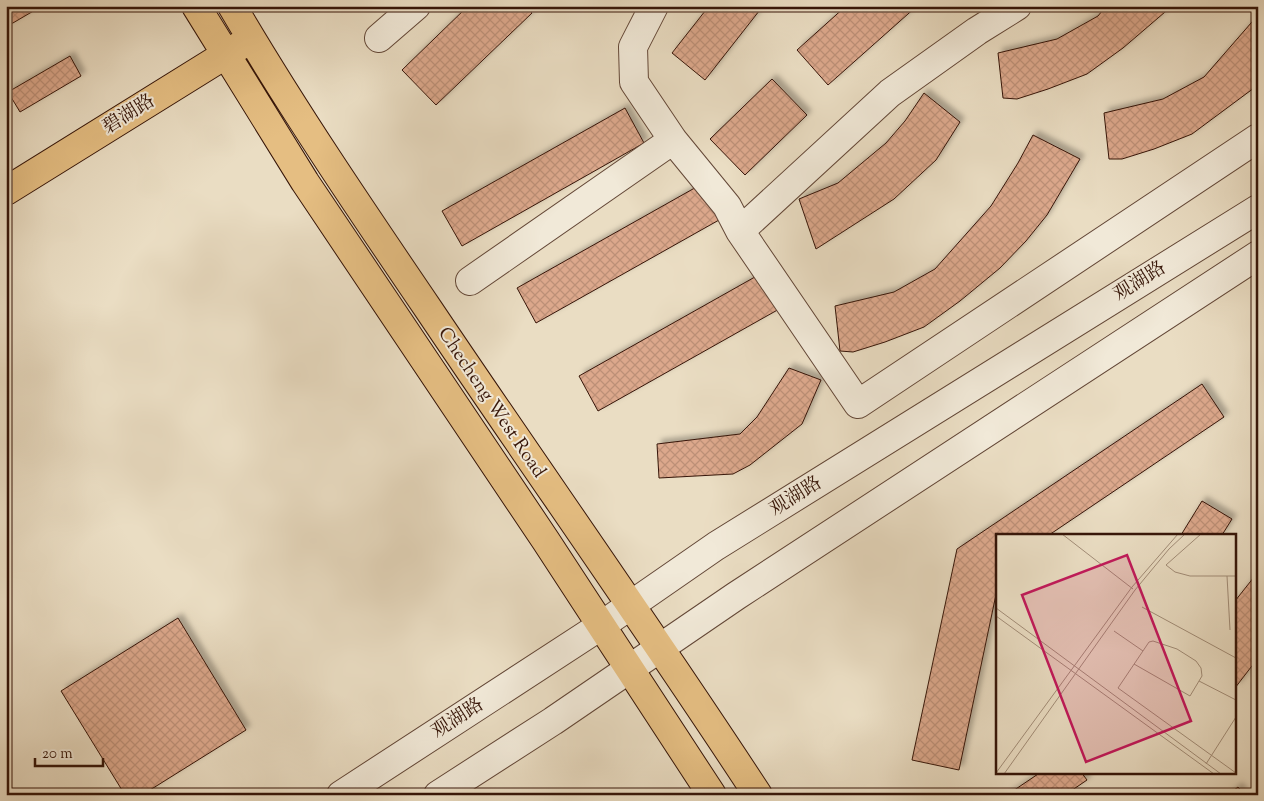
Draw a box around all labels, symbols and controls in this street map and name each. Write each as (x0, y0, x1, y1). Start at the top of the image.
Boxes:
street label: 碧湖路 (98, 88, 160, 142)
street label: 观湖路 (1109, 255, 1171, 309)
street label: Checheng West Road (430, 322, 552, 484)
street label: 观湖路 (765, 470, 827, 524)
inset map (996, 534, 1236, 774)
street label: 观湖路 (427, 692, 489, 746)
scale bar (35, 736, 102, 768)
text: 20 m (42, 744, 73, 765)

